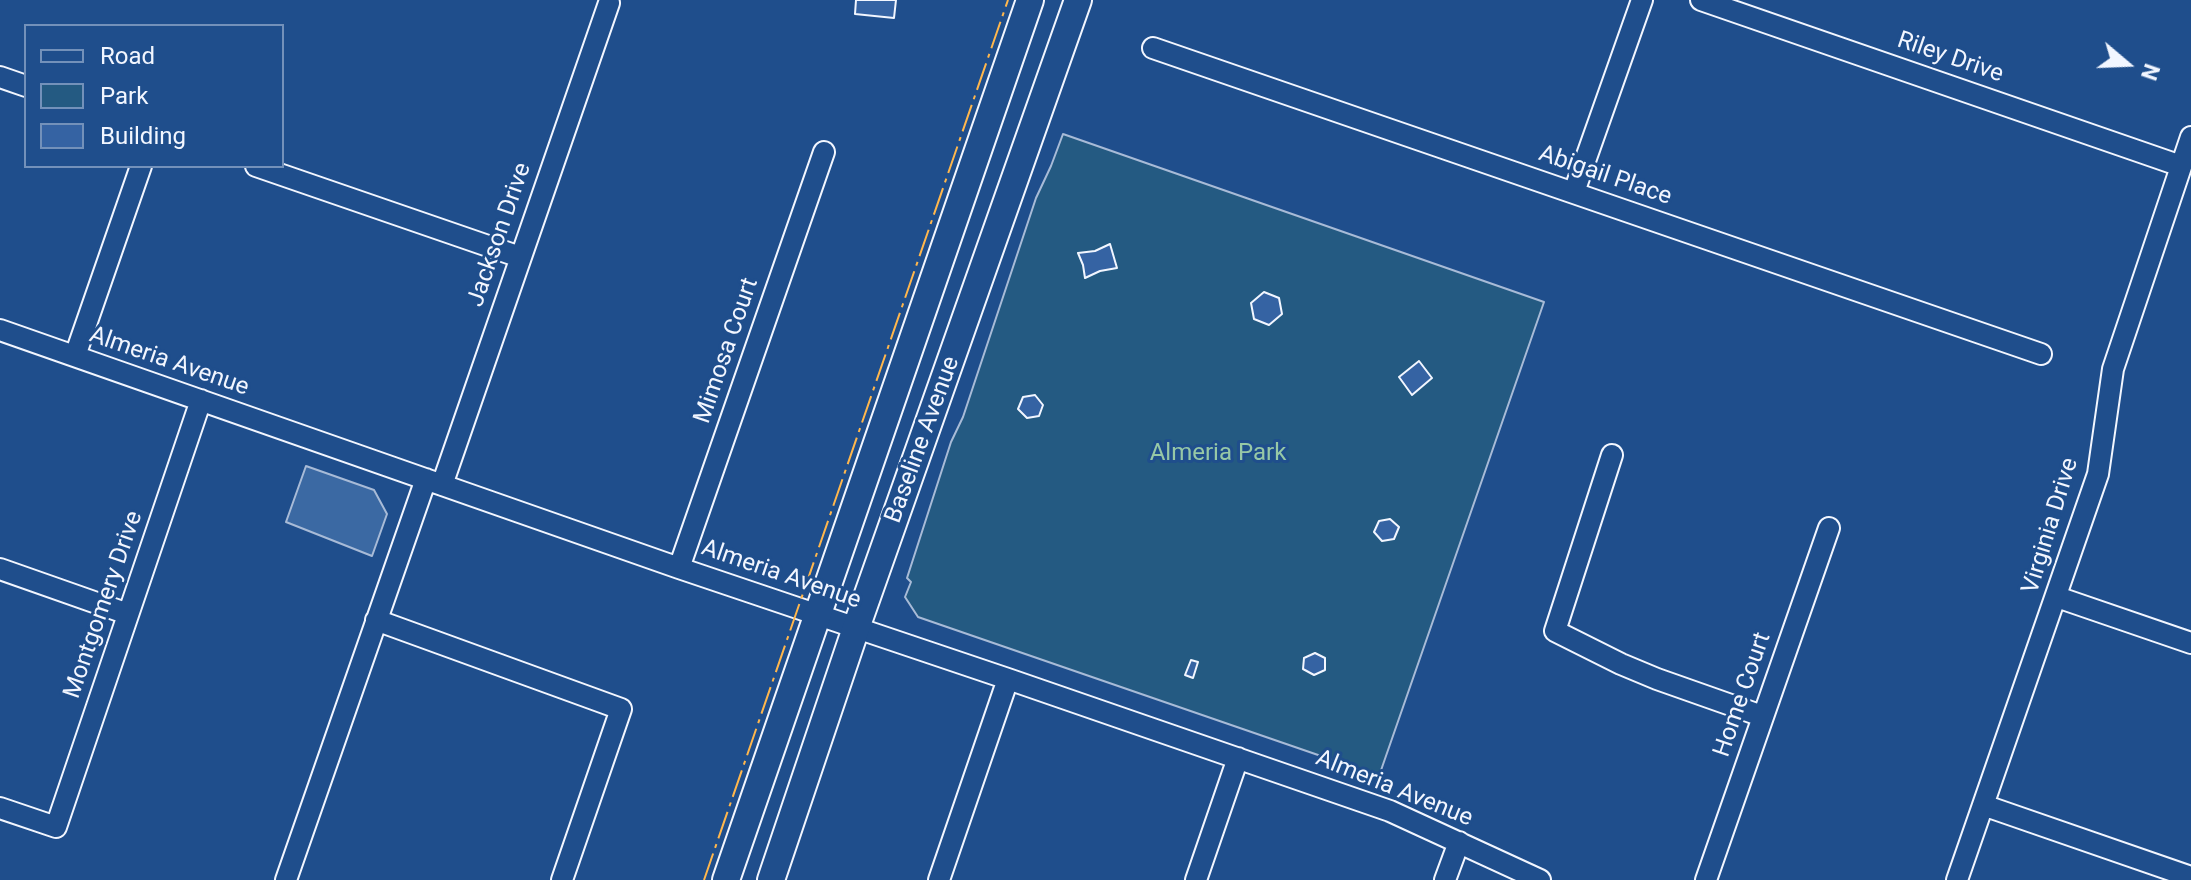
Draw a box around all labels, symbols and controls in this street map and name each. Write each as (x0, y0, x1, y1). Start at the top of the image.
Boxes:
legend (24, 24, 284, 168)
north arrow (2087, 24, 2167, 104)
street label: Riley Drive (1893, 26, 2007, 90)
text: Road (100, 42, 155, 70)
text: N (2136, 61, 2165, 83)
text: Park (100, 82, 148, 110)
text: Building (100, 122, 186, 150)
street label: Abigail Place (1535, 140, 1675, 212)
street label: Jackson Drive (462, 159, 538, 311)
street label: Mimosa Court (689, 274, 765, 428)
street label: Almeria Avenue (85, 321, 253, 403)
street label: Baseline Avenue (880, 353, 966, 527)
park label: Almeria Park (1150, 440, 1286, 468)
street label: Virginia Drive (2017, 455, 2085, 597)
street label: Montgomery Drive (58, 508, 150, 702)
street label: Almeria Avenue (697, 534, 865, 616)
street label: Home Court (1708, 629, 1778, 761)
street label: Almeria Avenue (1311, 744, 1477, 834)

